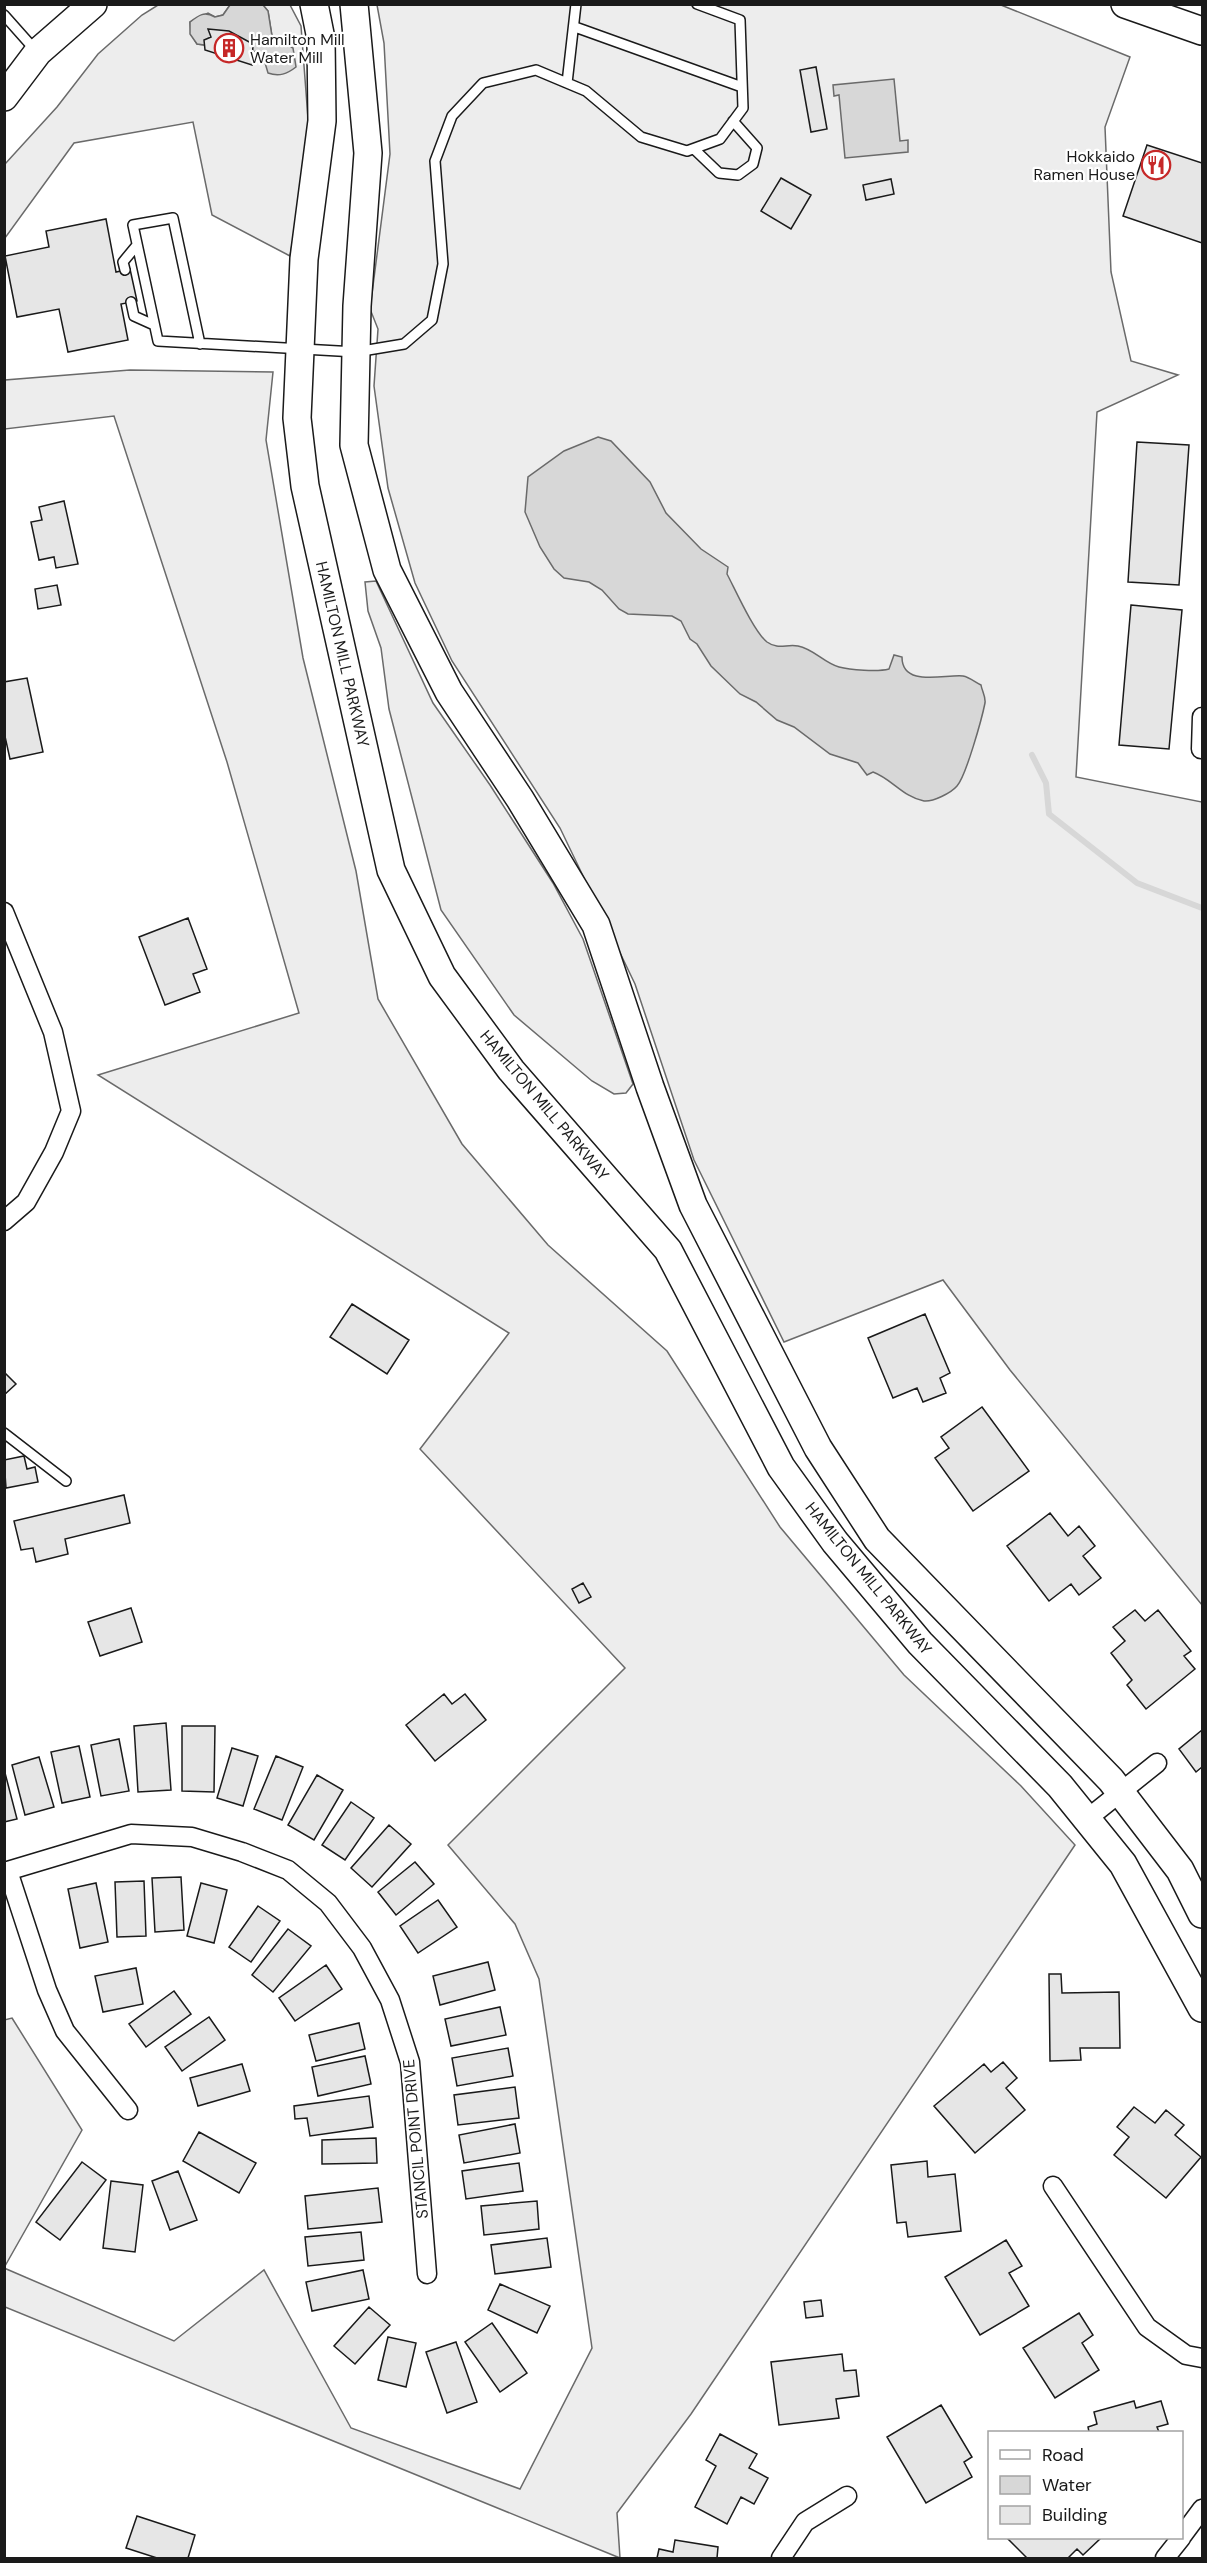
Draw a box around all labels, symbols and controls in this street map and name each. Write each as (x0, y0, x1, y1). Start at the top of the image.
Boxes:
place label: Hamilton Mill Water Mill (250, 29, 345, 68)
building icon: Hamilton Mill Water Mill (213, 32, 245, 64)
place label: Hokkaido Ramen House (1034, 146, 1135, 185)
restaurant icon: Hokkaido Ramen House (1140, 149, 1172, 181)
street label: HAMILTON MILL PARKWAY (311, 559, 374, 749)
street label: HAMILTON MILL PARKWAY (475, 1026, 614, 1185)
street label: HAMILTON MILL PARKWAY (801, 1498, 937, 1659)
street label: STANCIL POINT DRIVE (398, 2058, 433, 2220)
legend (988, 2431, 1183, 2539)
text: Road (1042, 2443, 1084, 2467)
text: Water (1042, 2473, 1092, 2497)
text: Building (1042, 2503, 1107, 2527)

